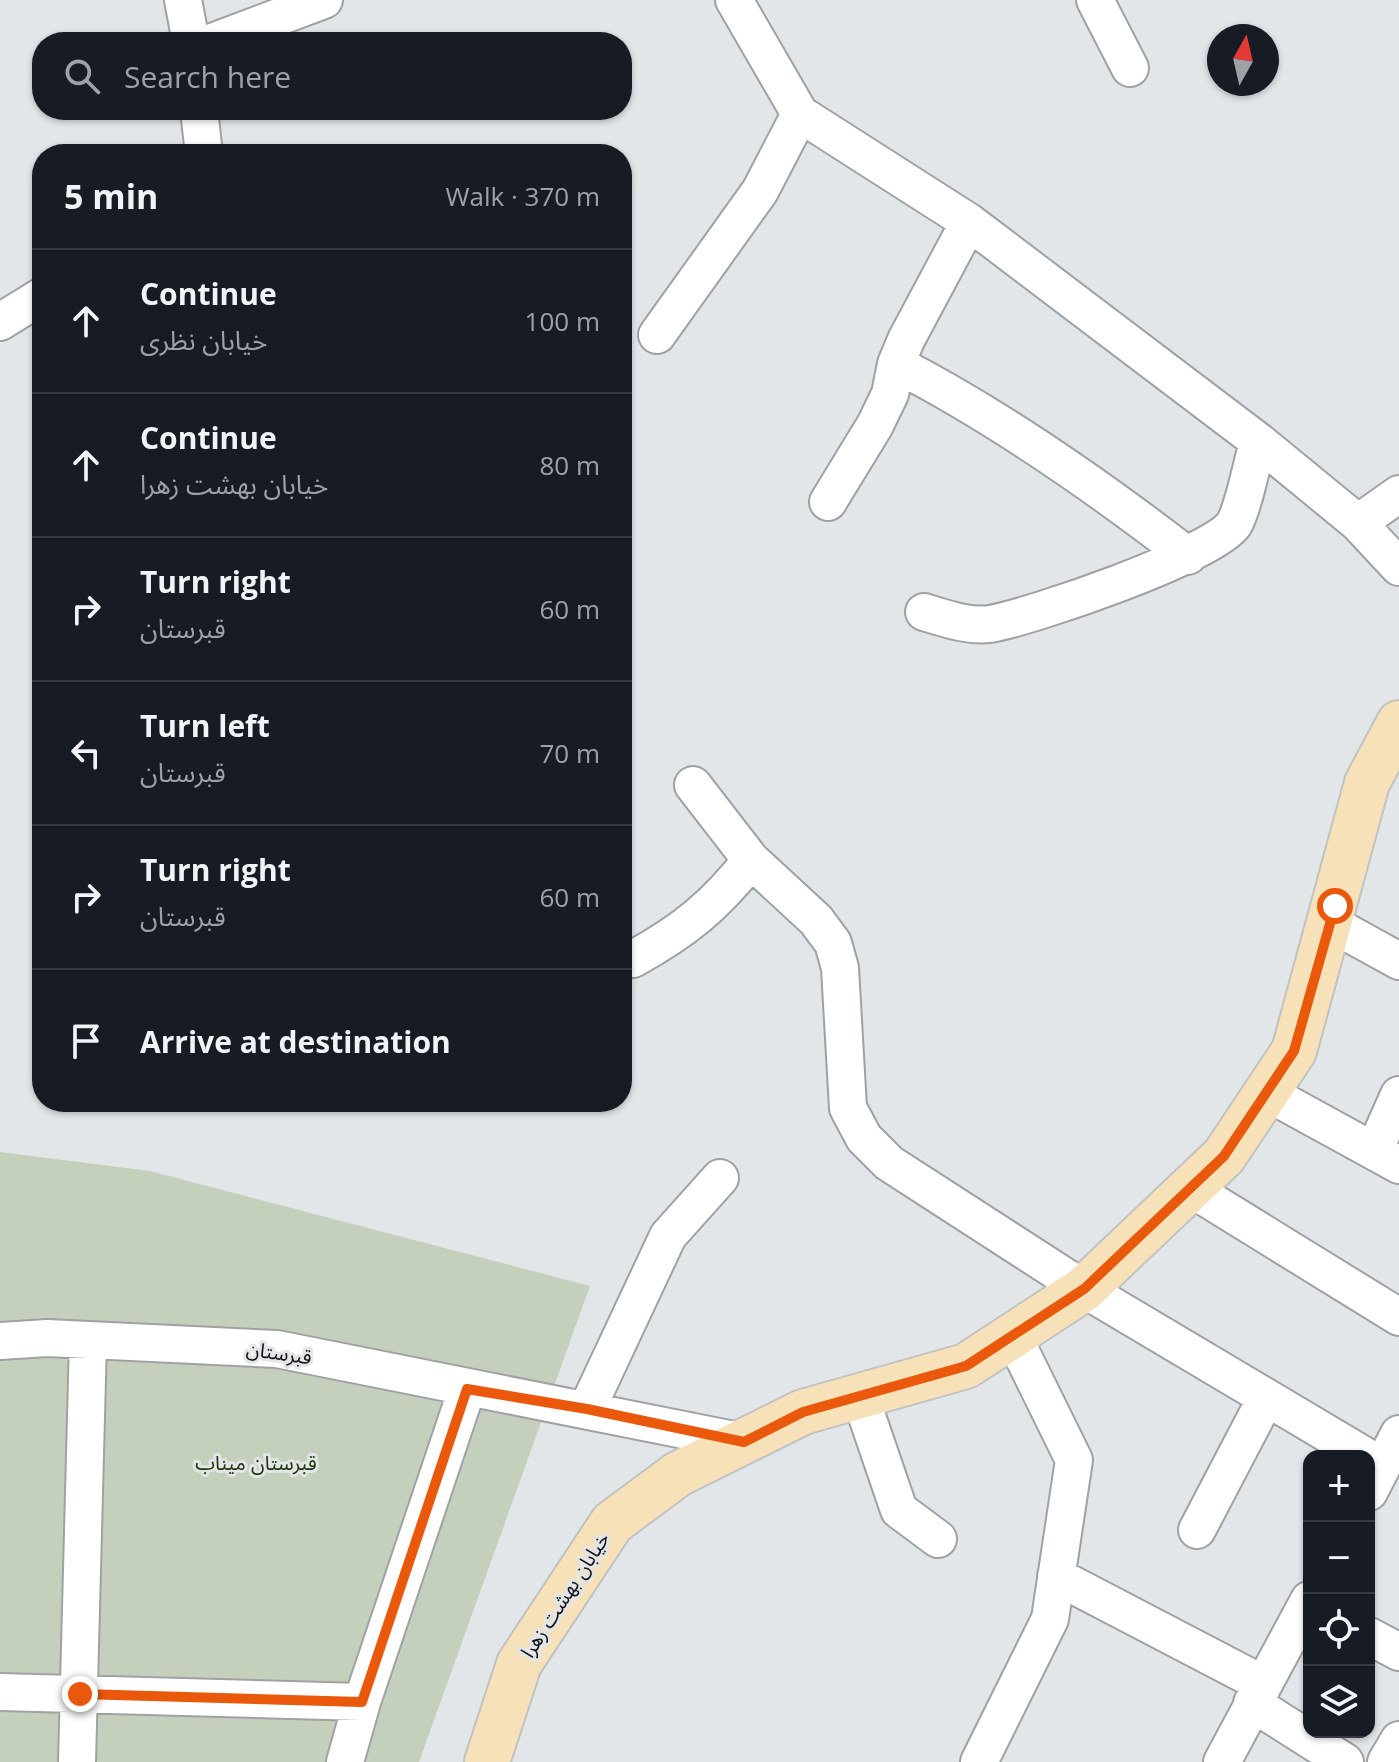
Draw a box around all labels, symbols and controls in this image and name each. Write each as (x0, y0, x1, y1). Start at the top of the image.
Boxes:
north arrow (1207, 24, 1279, 96)
search box (32, 32, 632, 120)
icon: search (60, 54, 104, 98)
text: Search here (124, 56, 291, 97)
text: 5 min (64, 173, 158, 219)
text: Walk · 370 m (446, 178, 600, 214)
text: Continue (140, 273, 277, 314)
icon: ahead (64, 299, 108, 343)
text: 100 m (525, 303, 600, 339)
text: خیابان نظری (140, 322, 267, 358)
text: Continue (140, 417, 277, 458)
icon: ahead (64, 443, 108, 487)
text: 80 m (539, 447, 600, 483)
text: خیابان بهشت زهرا (140, 466, 328, 502)
text: Turn right (140, 561, 291, 602)
icon: right (64, 587, 108, 631)
text: 60 m (539, 591, 600, 627)
text: قبرستان (140, 610, 226, 646)
text: Turn left (140, 705, 270, 746)
icon: left (64, 731, 108, 775)
text: 70 m (539, 735, 600, 771)
text: قبرستان (140, 754, 226, 790)
text: Turn right (140, 849, 291, 890)
icon: right (64, 875, 108, 919)
text: 60 m (539, 879, 600, 915)
route start (1317, 888, 1353, 924)
text: قبرستان (140, 898, 226, 934)
icon: arrive (64, 1019, 108, 1063)
text: Arrive at destination (140, 1021, 451, 1062)
street label: قبرستان (245, 1335, 314, 1370)
park label: قبرستان میناب (195, 1449, 317, 1476)
map controls (1303, 1450, 1375, 1738)
button: + (1303, 1450, 1375, 1522)
button: − (1303, 1522, 1375, 1594)
street label: خیابان بهشت زهرا (514, 1527, 615, 1663)
button: locate (1303, 1594, 1375, 1666)
button: layers (1303, 1666, 1375, 1738)
route end (62, 1676, 98, 1712)

